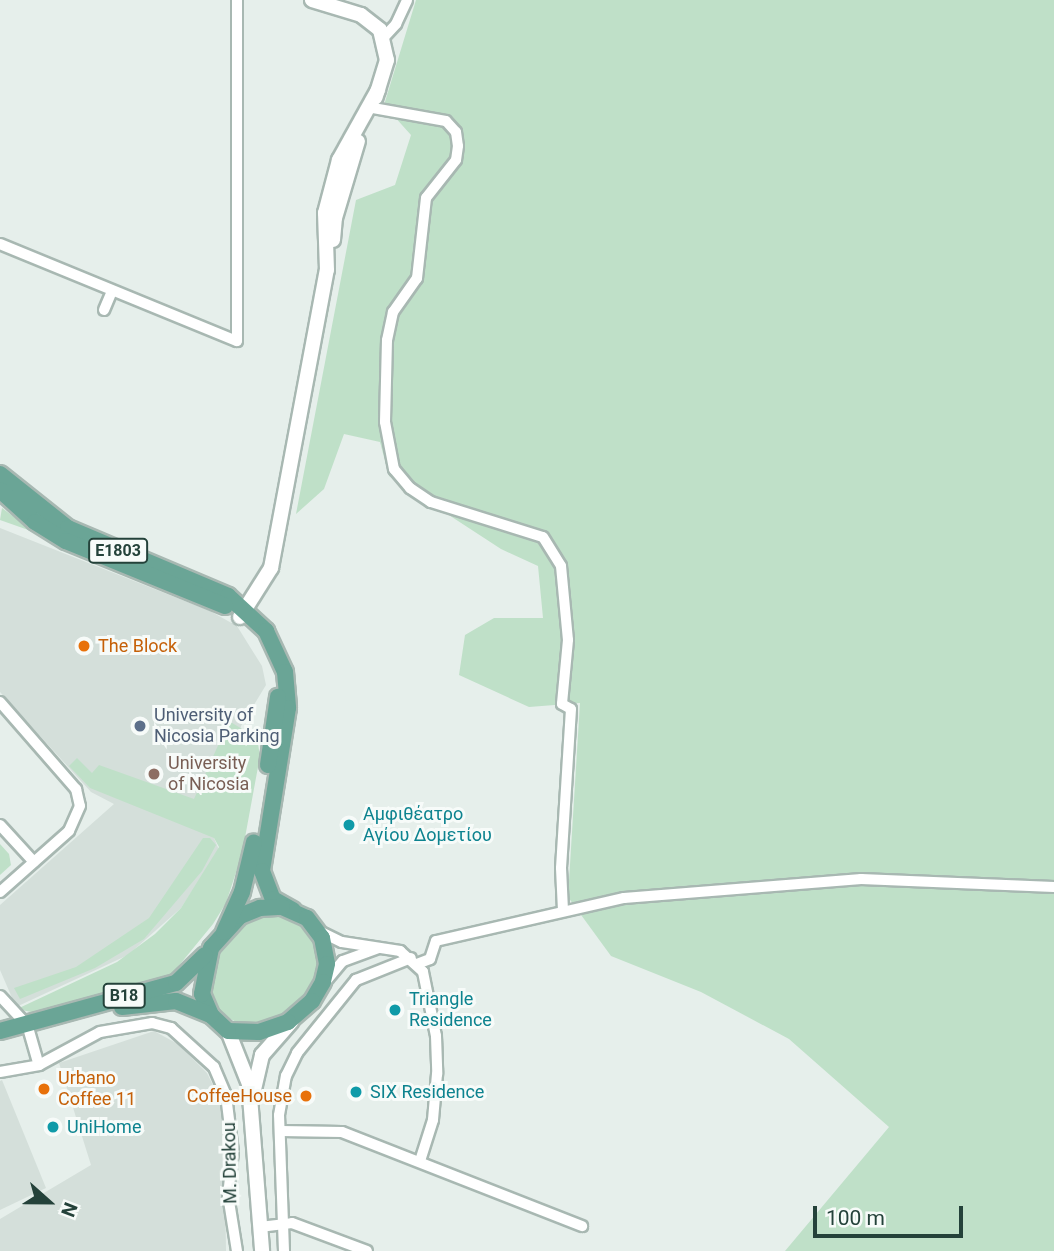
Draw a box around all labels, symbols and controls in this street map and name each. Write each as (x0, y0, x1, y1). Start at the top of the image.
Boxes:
road number: E1803 (86, 538, 150, 564)
place label: The Block (98, 635, 177, 657)
marker: The Block (76, 638, 92, 654)
place label: University of Nicosia Parking (154, 705, 280, 748)
marker: University of Nicosia Parking (132, 718, 148, 734)
place label: University of Nicosia (168, 753, 249, 796)
marker: University of Nicosia (146, 766, 162, 782)
place label: Αμφιθέατρο Αγίου Δομετίου (363, 804, 492, 846)
marker: Αμφιθέατρο Αγίου Δομετίου (341, 817, 357, 833)
road number: B18 (101, 984, 147, 1008)
place label: Triangle Residence (409, 989, 492, 1032)
marker: Triangle Residence (387, 1002, 403, 1018)
place label: Urbano Coffee 11 (58, 1068, 136, 1110)
marker: Urbano Coffee 11 (36, 1081, 52, 1097)
place label: SIX Residence (370, 1081, 484, 1103)
marker: SIX Residence (348, 1084, 364, 1100)
place label: CoffeeHouse (187, 1085, 292, 1107)
marker: CoffeeHouse (298, 1088, 314, 1104)
place label: UniHome (67, 1116, 141, 1138)
marker: UniHome (45, 1119, 61, 1135)
street label: M. Drakou (218, 1122, 242, 1204)
north arrow (14, 1167, 84, 1237)
scale bar (816, 1192, 967, 1236)
text: N (56, 1199, 82, 1220)
text: 100 m (826, 1206, 885, 1230)

